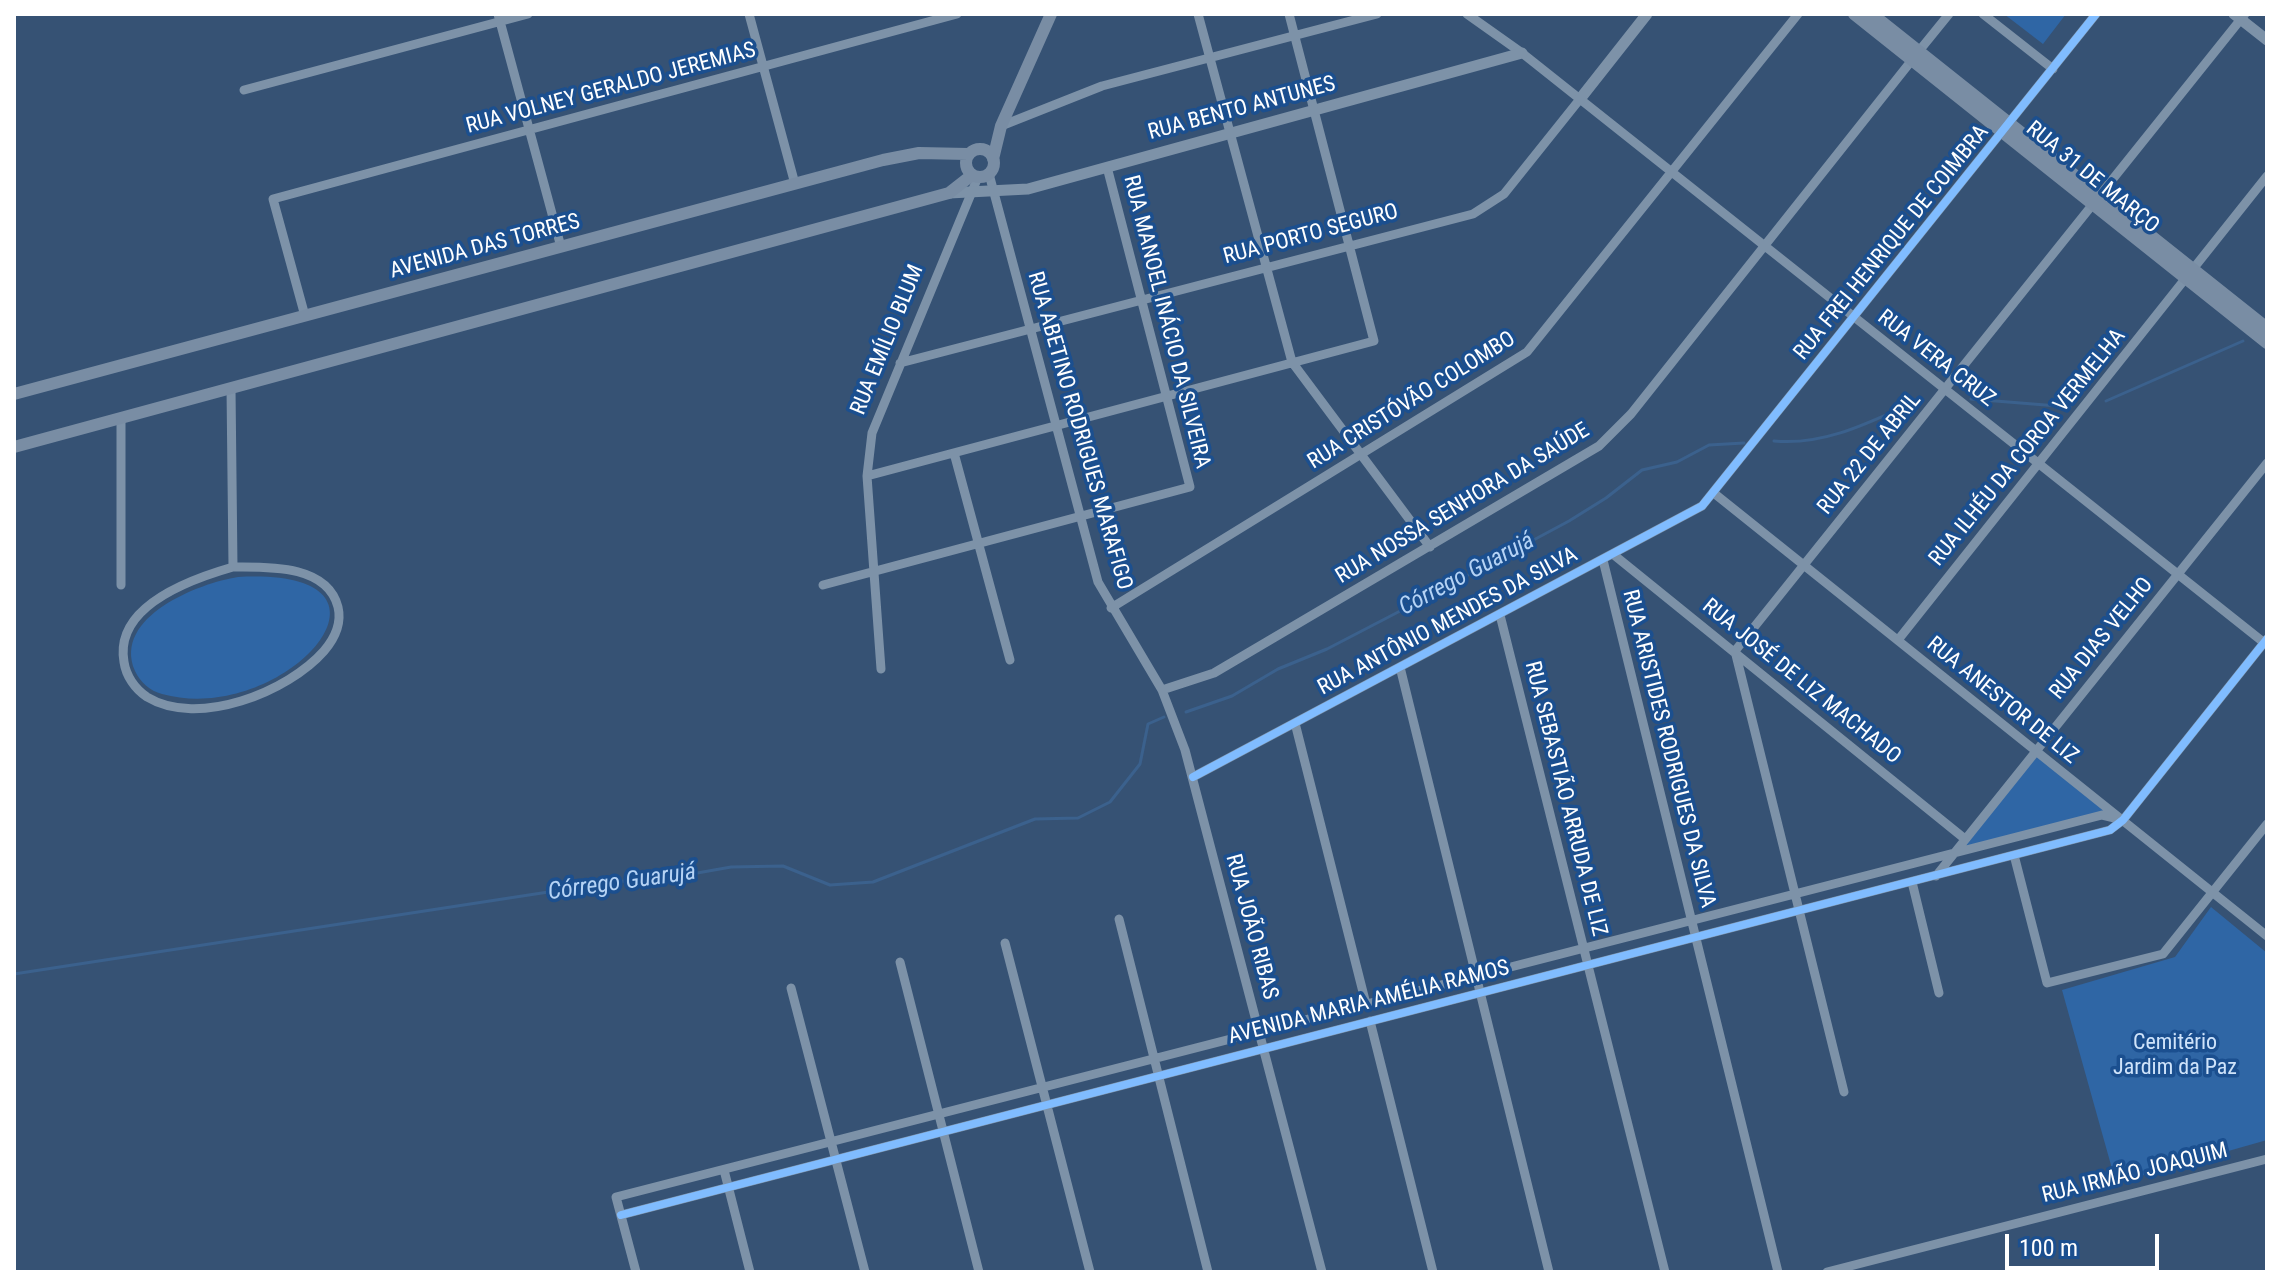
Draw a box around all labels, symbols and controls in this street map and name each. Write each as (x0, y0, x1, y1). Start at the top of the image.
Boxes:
street label: RUA VOLNEY GERALDO JEREMIAS (463, 38, 759, 140)
street label: RUA BENTO ANTUNES (1145, 71, 1339, 147)
street label: RUA 31 DE MARÇO (2020, 116, 2164, 240)
street label: RUA FREI HENRIQUE DE COIMBRA (1789, 120, 1995, 366)
street label: RUA MANOEL INÁCIO DA SILVEIRA (1117, 173, 1215, 471)
street label: RUA PORTO SEGURO (1221, 199, 1401, 271)
street label: AVENIDA DAS TORRES (387, 209, 583, 285)
street label: RUA EMÍLIO BLUM (846, 261, 930, 419)
street label: RUA ABETINO RODRIGUES MARAFIGO (1021, 269, 1137, 593)
street label: RUA VERA CRUZ (1872, 305, 2000, 413)
street label: RUA ILHÉU DA COROA VERMELHA (1924, 324, 2132, 572)
street label: RUA CRISTÓVÃO COLOMBO (1303, 326, 1521, 476)
street label: RUA 22 DE ABRIL (1813, 388, 1927, 520)
street label: RUA NOSSA SENHORA DA SAÚDE (1331, 418, 1595, 590)
water label: Córrego Guarujá (1394, 527, 1540, 623)
street label: RUA ANTÔNIO MENDES DA SILVA (1314, 542, 1582, 702)
street label: RUA DIAS VELHO (2045, 573, 2159, 705)
street label: RUA ARISTIDES RODRIGUES DA SILVA (1616, 587, 1720, 911)
street label: RUA JOSÉ DE LIZ MACHADO (1696, 594, 1906, 770)
street label: RUA ANESTOR DE LIZ (1921, 632, 2083, 770)
street label: RUA SEBASTIÃO ARRUDA DE LIZ (1518, 659, 1612, 939)
street label: RUA JOÃO RIBAS (1219, 851, 1283, 1003)
water label: Córrego Guarujá (546, 858, 698, 908)
street label: AVENIDA MARIA AMÉLIA RAMOS (1226, 955, 1512, 1051)
park label: Cemitério Jardim da Paz (2113, 1030, 2237, 1082)
street label: RUA IRMÃO JOAQUIM (2040, 1138, 2230, 1210)
scale bar (2009, 1218, 2163, 1268)
text: 100 m (2019, 1234, 2078, 1262)

